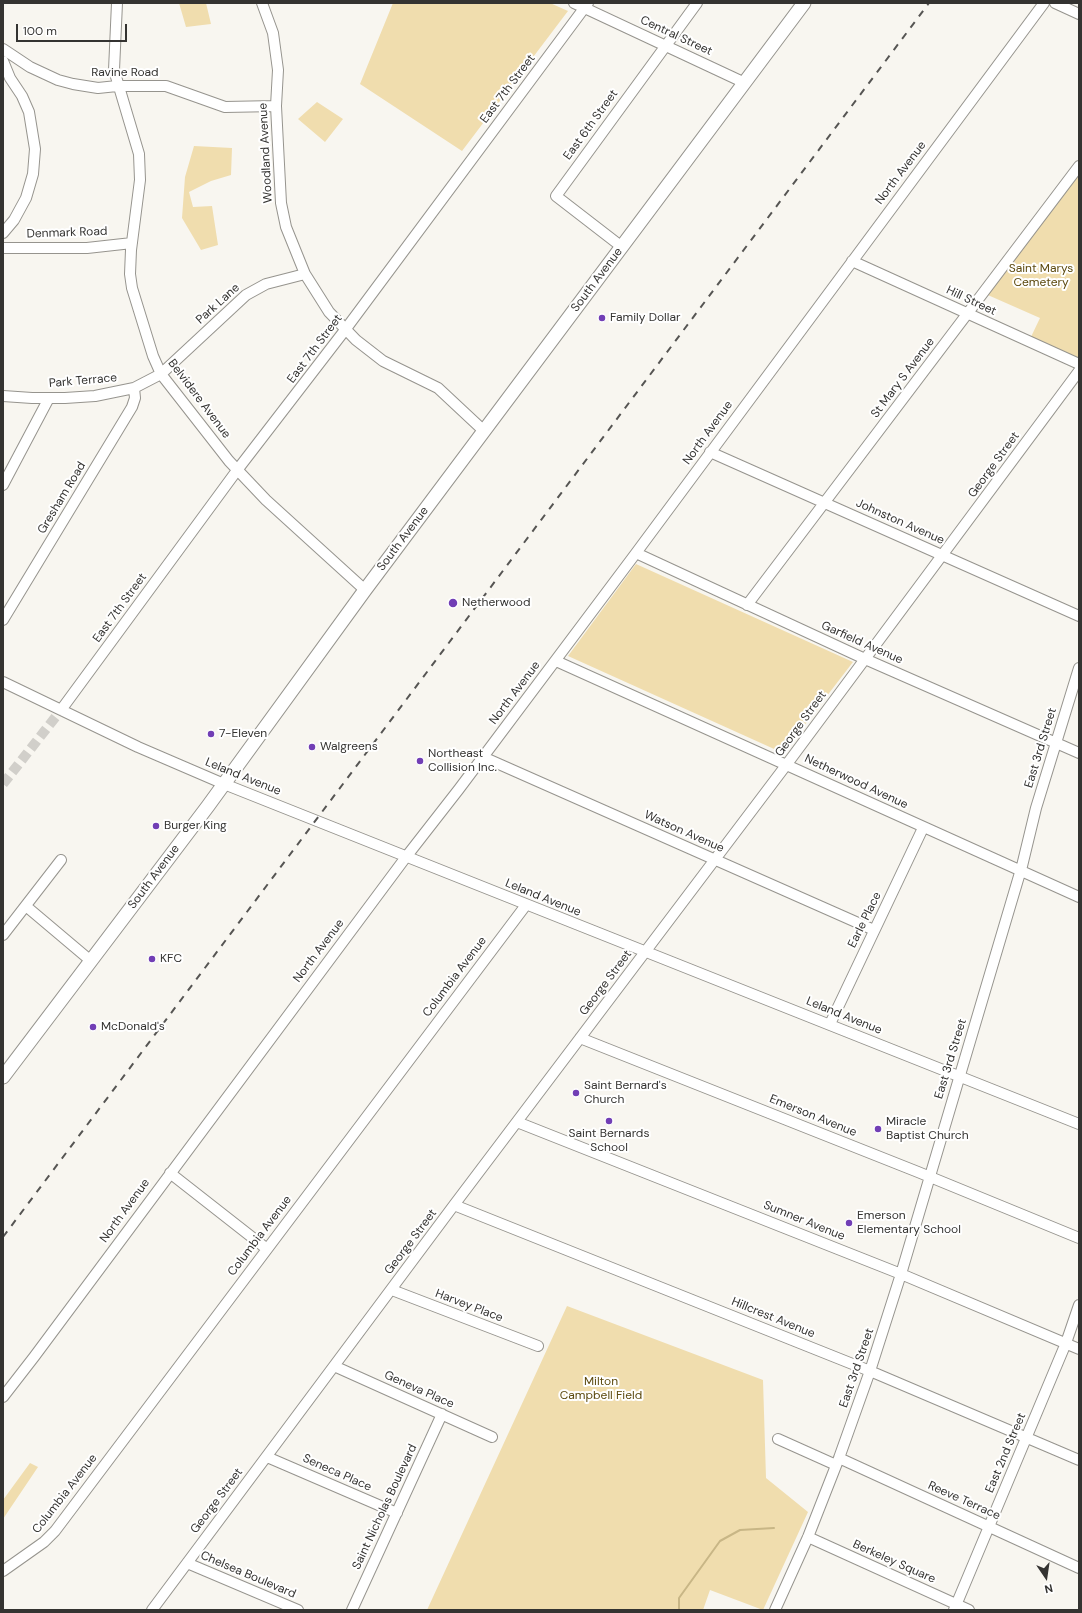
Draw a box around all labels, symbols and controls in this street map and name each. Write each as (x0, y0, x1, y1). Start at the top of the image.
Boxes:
street label: Central Street (638, 13, 714, 59)
scale bar (18, 16, 129, 42)
text: 100 m (23, 23, 57, 39)
street label: East 7th Street (478, 52, 538, 126)
street label: Ravine Road (91, 66, 159, 80)
street label: East 6th Street (561, 87, 621, 163)
street label: Woodland Avenue (256, 103, 276, 203)
street label: North Avenue (873, 139, 929, 207)
street label: Denmark Road (26, 224, 108, 242)
street label: South Avenue (568, 245, 626, 315)
park label: Saint Marys Cemetery (1009, 262, 1073, 290)
street label: Park Lane (193, 281, 243, 327)
street label: Hill Street (944, 283, 998, 319)
place label: Family Dollar (610, 311, 680, 325)
street label: East 7th Street (285, 312, 345, 386)
marker: Family Dollar (597, 313, 607, 323)
street label: St Mary S Avenue (868, 335, 938, 421)
street label: Belvidere Avenue (165, 357, 233, 441)
street label: Park Terrace (48, 371, 118, 391)
street label: North Avenue (680, 398, 736, 468)
street label: George Street (965, 429, 1023, 501)
street label: Gresham Road (35, 459, 89, 537)
street label: Johnston Avenue (854, 496, 946, 548)
street label: South Avenue (374, 504, 432, 574)
street label: East 7th Street (90, 571, 150, 645)
place label: Netherwood (462, 596, 530, 610)
marker: Netherwood (447, 597, 459, 609)
street label: Garfield Avenue (819, 619, 905, 667)
street label: North Avenue (487, 659, 543, 727)
street label: George Street (772, 688, 830, 760)
street label: East 3rd Street (1022, 706, 1060, 790)
place label: 7-Eleven (219, 727, 267, 741)
marker: 7-Eleven (206, 729, 216, 739)
place label: Walgreens (320, 740, 378, 754)
marker: Walgreens (307, 742, 317, 752)
place label: Northeast Collision Inc. (428, 747, 497, 775)
street label: Netherwood Avenue (802, 752, 910, 812)
street label: Leland Avenue (203, 755, 283, 799)
marker: Northeast Collision Inc. (415, 756, 425, 766)
street label: Watson Avenue (642, 808, 726, 856)
place label: Burger King (164, 819, 227, 833)
marker: Burger King (151, 821, 161, 831)
street label: South Avenue (125, 842, 183, 912)
street label: Leland Avenue (503, 876, 583, 920)
street label: Earle Place (845, 890, 885, 950)
street label: North Avenue (291, 917, 347, 985)
street label: Columbia Avenue (420, 934, 490, 1020)
street label: George Street (577, 948, 635, 1018)
place label: KFC (160, 952, 182, 966)
marker: KFC (147, 954, 157, 964)
street label: Leland Avenue (804, 994, 884, 1038)
street label: East 3rd Street (932, 1017, 970, 1101)
place label: McDonald's (101, 1020, 165, 1034)
marker: McDonald's (88, 1022, 98, 1032)
place label: Saint Bernard's Church (584, 1079, 667, 1107)
marker: Saint Bernard's Church (571, 1088, 581, 1098)
street label: Emerson Avenue (767, 1092, 859, 1140)
place label: Miracle Baptist Church (886, 1115, 969, 1143)
marker: Saint Bernards School (604, 1116, 614, 1126)
marker: Miracle Baptist Church (873, 1124, 883, 1134)
place label: Saint Bernards School (569, 1127, 649, 1155)
street label: North Avenue (97, 1176, 153, 1246)
street label: Columbia Avenue (225, 1193, 295, 1279)
street label: Sumner Avenue (761, 1198, 847, 1244)
street label: George Street (382, 1207, 440, 1277)
place label: Emerson Elementary School (857, 1209, 961, 1237)
marker: Emerson Elementary School (844, 1218, 854, 1228)
street label: Harvey Place (433, 1286, 505, 1326)
street label: Hillcrest Avenue (729, 1295, 817, 1341)
street label: East 3rd Street (837, 1326, 877, 1410)
street label: Geneva Place (382, 1368, 456, 1412)
park label: Milton Campbell Field (560, 1375, 642, 1403)
street label: East 2nd Street (983, 1411, 1029, 1495)
street label: Saint Nicholas Boulevard (350, 1442, 420, 1572)
street label: Columbia Avenue (30, 1451, 100, 1537)
street label: Seneca Place (300, 1451, 374, 1495)
street label: George Street (188, 1466, 246, 1536)
street label: Reeve Terrace (926, 1479, 1002, 1523)
street label: Berkeley Square (850, 1537, 938, 1587)
street label: Chelsea Boulevard (198, 1548, 298, 1602)
north arrow (1026, 1557, 1066, 1597)
text: N (1043, 1581, 1054, 1596)

